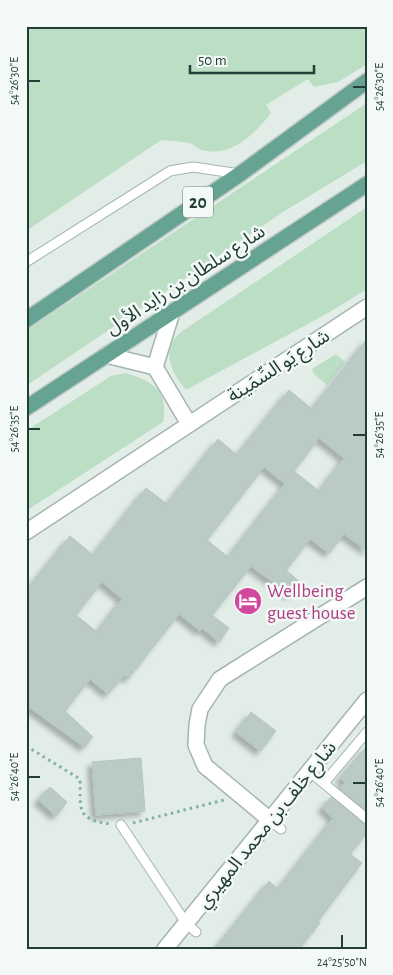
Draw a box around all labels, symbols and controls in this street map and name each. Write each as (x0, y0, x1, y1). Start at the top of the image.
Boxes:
scale bar (190, 42, 314, 74)
text: 50 m (198, 53, 227, 68)
text: 54°26'30"E (8, 57, 20, 105)
text: 54°26'30"E (373, 63, 385, 111)
road number: 20 (183, 186, 213, 218)
street label: شارع سلطان بن زايد الأول (103, 221, 270, 341)
street label: شارع يَو السِّمَينة (223, 324, 335, 409)
text: 54°26'35"E (8, 406, 20, 452)
text: 54°26'35"E (373, 412, 385, 458)
place label: Wellbeing guest house (267, 582, 356, 623)
hotel icon: Wellbeing guest house (233, 586, 263, 616)
street label: شارع خلف بن محمد المهيري (194, 738, 344, 915)
text: 54°26'40"E (8, 752, 20, 801)
text: 54°26'40"E (373, 758, 385, 807)
text: 24°25'50"N (317, 956, 367, 968)

